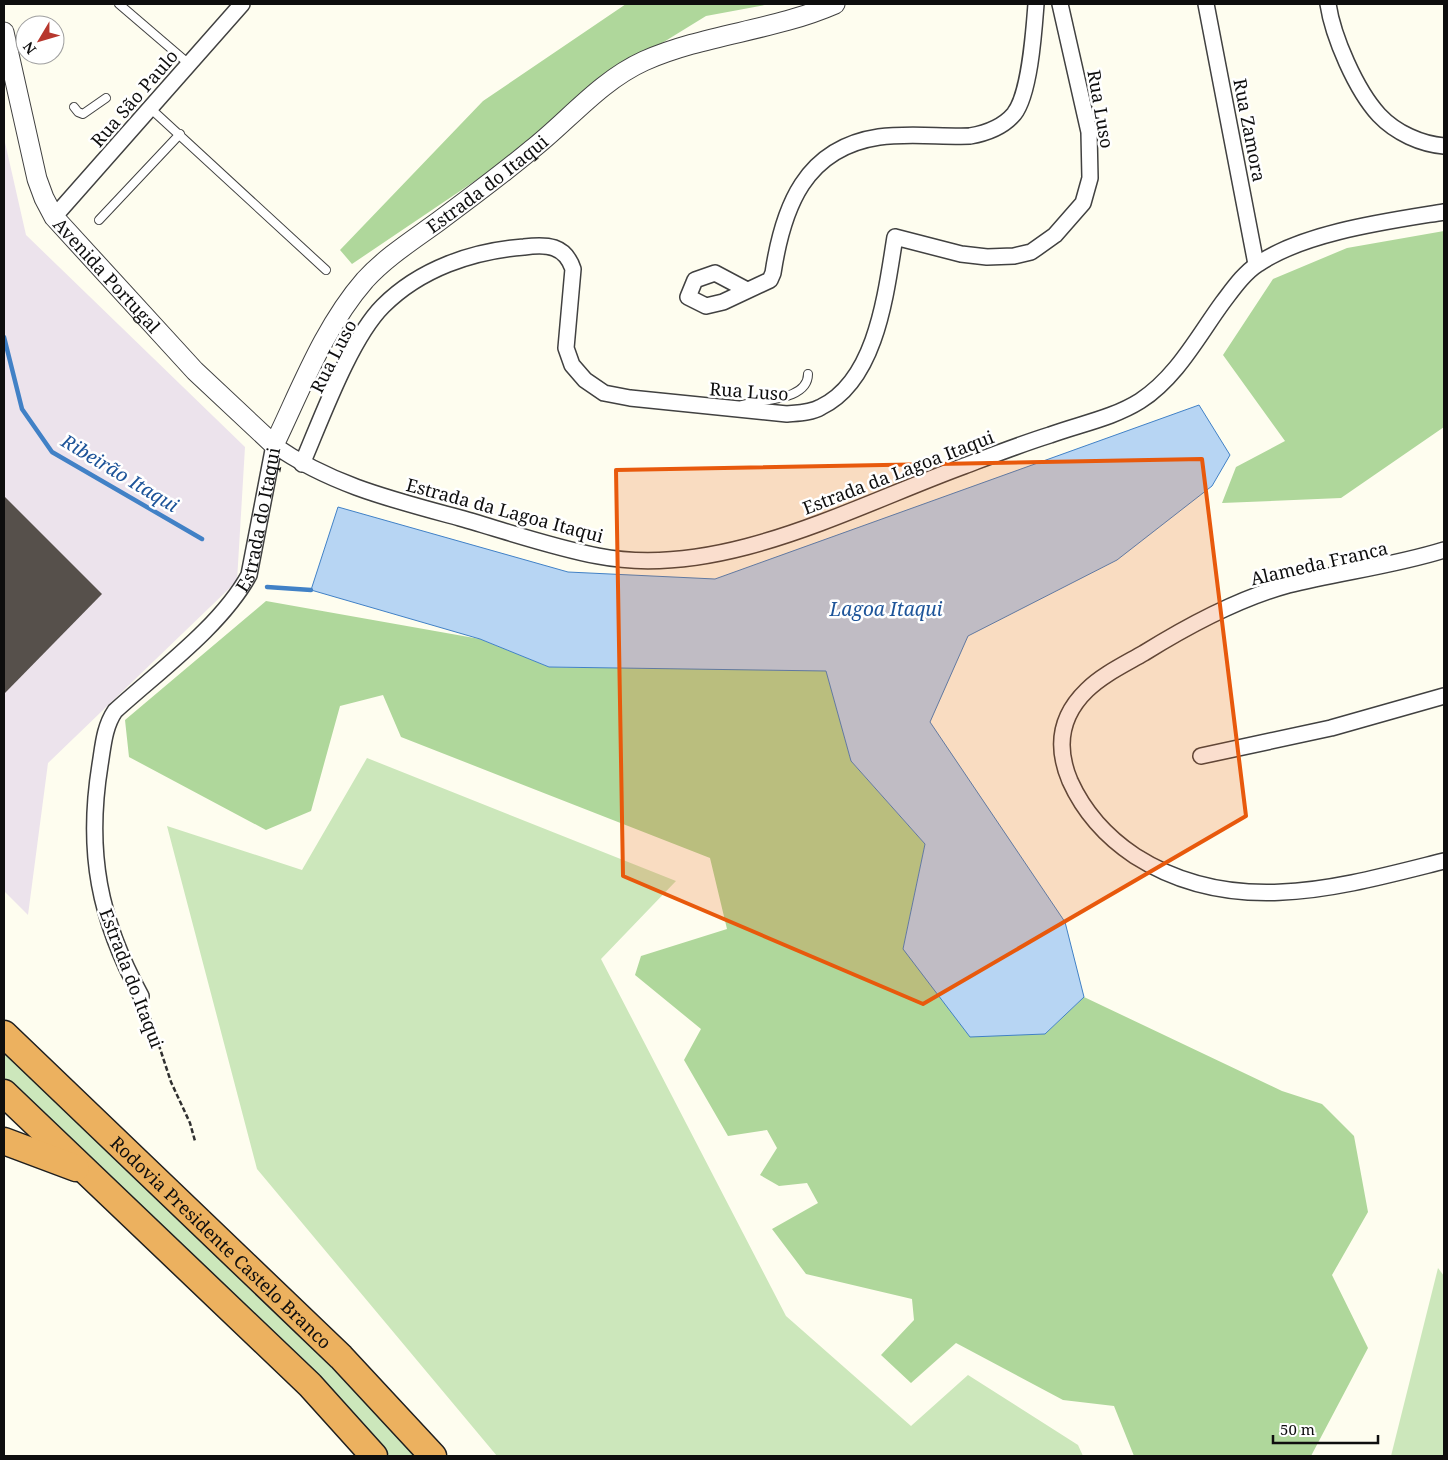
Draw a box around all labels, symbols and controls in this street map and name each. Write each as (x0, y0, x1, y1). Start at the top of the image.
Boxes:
north arrow (15, 15, 65, 65)
text: N (18, 38, 40, 59)
street label: Rua São Paulo (85, 44, 183, 152)
street label: Rua Luso (1082, 68, 1120, 150)
street label: Rua Zamora (1228, 76, 1272, 184)
street label: Estrada do Itaqui (421, 129, 553, 238)
street label: Avenida Portugal (48, 212, 166, 338)
street label: Rua Luso (304, 315, 362, 397)
street label: Rua Luso (709, 376, 789, 406)
street label: Estrada da Lagoa Itaqui (799, 424, 997, 520)
water label: Ribeirão Itaqui (56, 427, 184, 518)
street label: Estrada do Itaqui (230, 445, 285, 596)
street label: Estrada da Lagoa Itaqui (404, 472, 606, 548)
street label: Alameda Franca (1248, 536, 1390, 590)
water label: Lagoa Itaqui (828, 596, 943, 622)
street label: Estrada do Itaqui (94, 905, 170, 1051)
street label: Rodovia Presidente Castelo Branco (106, 1131, 337, 1354)
scale bar (1273, 1412, 1378, 1444)
text: 50 m (1280, 1419, 1315, 1439)

